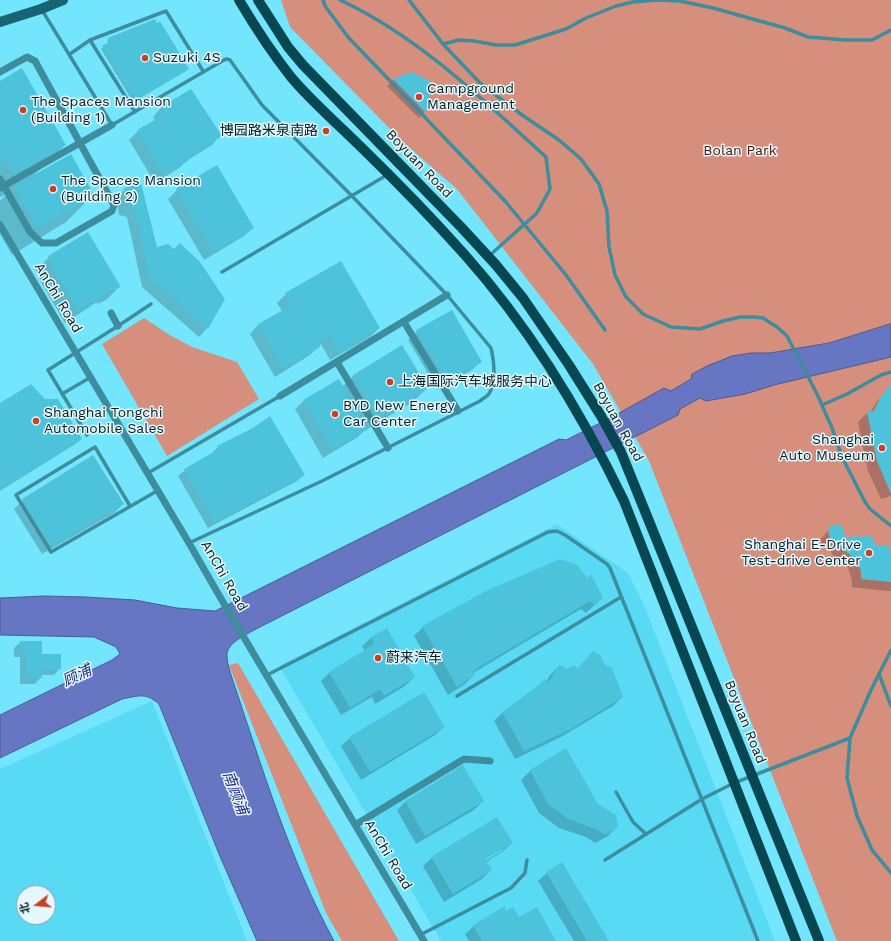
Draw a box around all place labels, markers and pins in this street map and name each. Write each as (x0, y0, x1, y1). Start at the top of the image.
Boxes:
place label: Suzuki 4S (153, 50, 221, 66)
marker: Suzuki 4S (140, 53, 150, 63)
place label: Campground Management (427, 81, 515, 114)
marker: Campground Management (414, 92, 424, 102)
place label: The Spaces Mansion (Building 1) (31, 94, 171, 126)
marker: The Spaces Mansion (Building 1) (18, 105, 28, 115)
place label: 博园路米泉南路 (220, 123, 318, 139)
marker: 博园路米泉南路 (321, 126, 331, 136)
place label: The Spaces Mansion (Building 2) (61, 173, 201, 206)
marker: The Spaces Mansion (Building 2) (48, 184, 58, 194)
place label: 上海国际汽车城服务中心 (398, 374, 552, 390)
marker: 上海国际汽车城服务中心 (385, 377, 395, 387)
place label: BYD New Energy Car Center (343, 398, 455, 430)
place label: Shanghai Tongchi Automobile Sales (44, 405, 164, 438)
marker: BYD New Energy Car Center (330, 409, 340, 419)
marker: Shanghai Tongchi Automobile Sales (31, 416, 41, 426)
place label: Shanghai Auto Museum (779, 432, 874, 464)
marker: Shanghai Auto Museum (877, 443, 887, 453)
place label: Shanghai E-Drive Test-drive Center (742, 537, 861, 570)
marker: Shanghai E-Drive Test-drive Center (864, 548, 874, 558)
place label: 蔚来汽车 (386, 650, 442, 666)
marker: 蔚来汽车 (373, 653, 383, 663)

